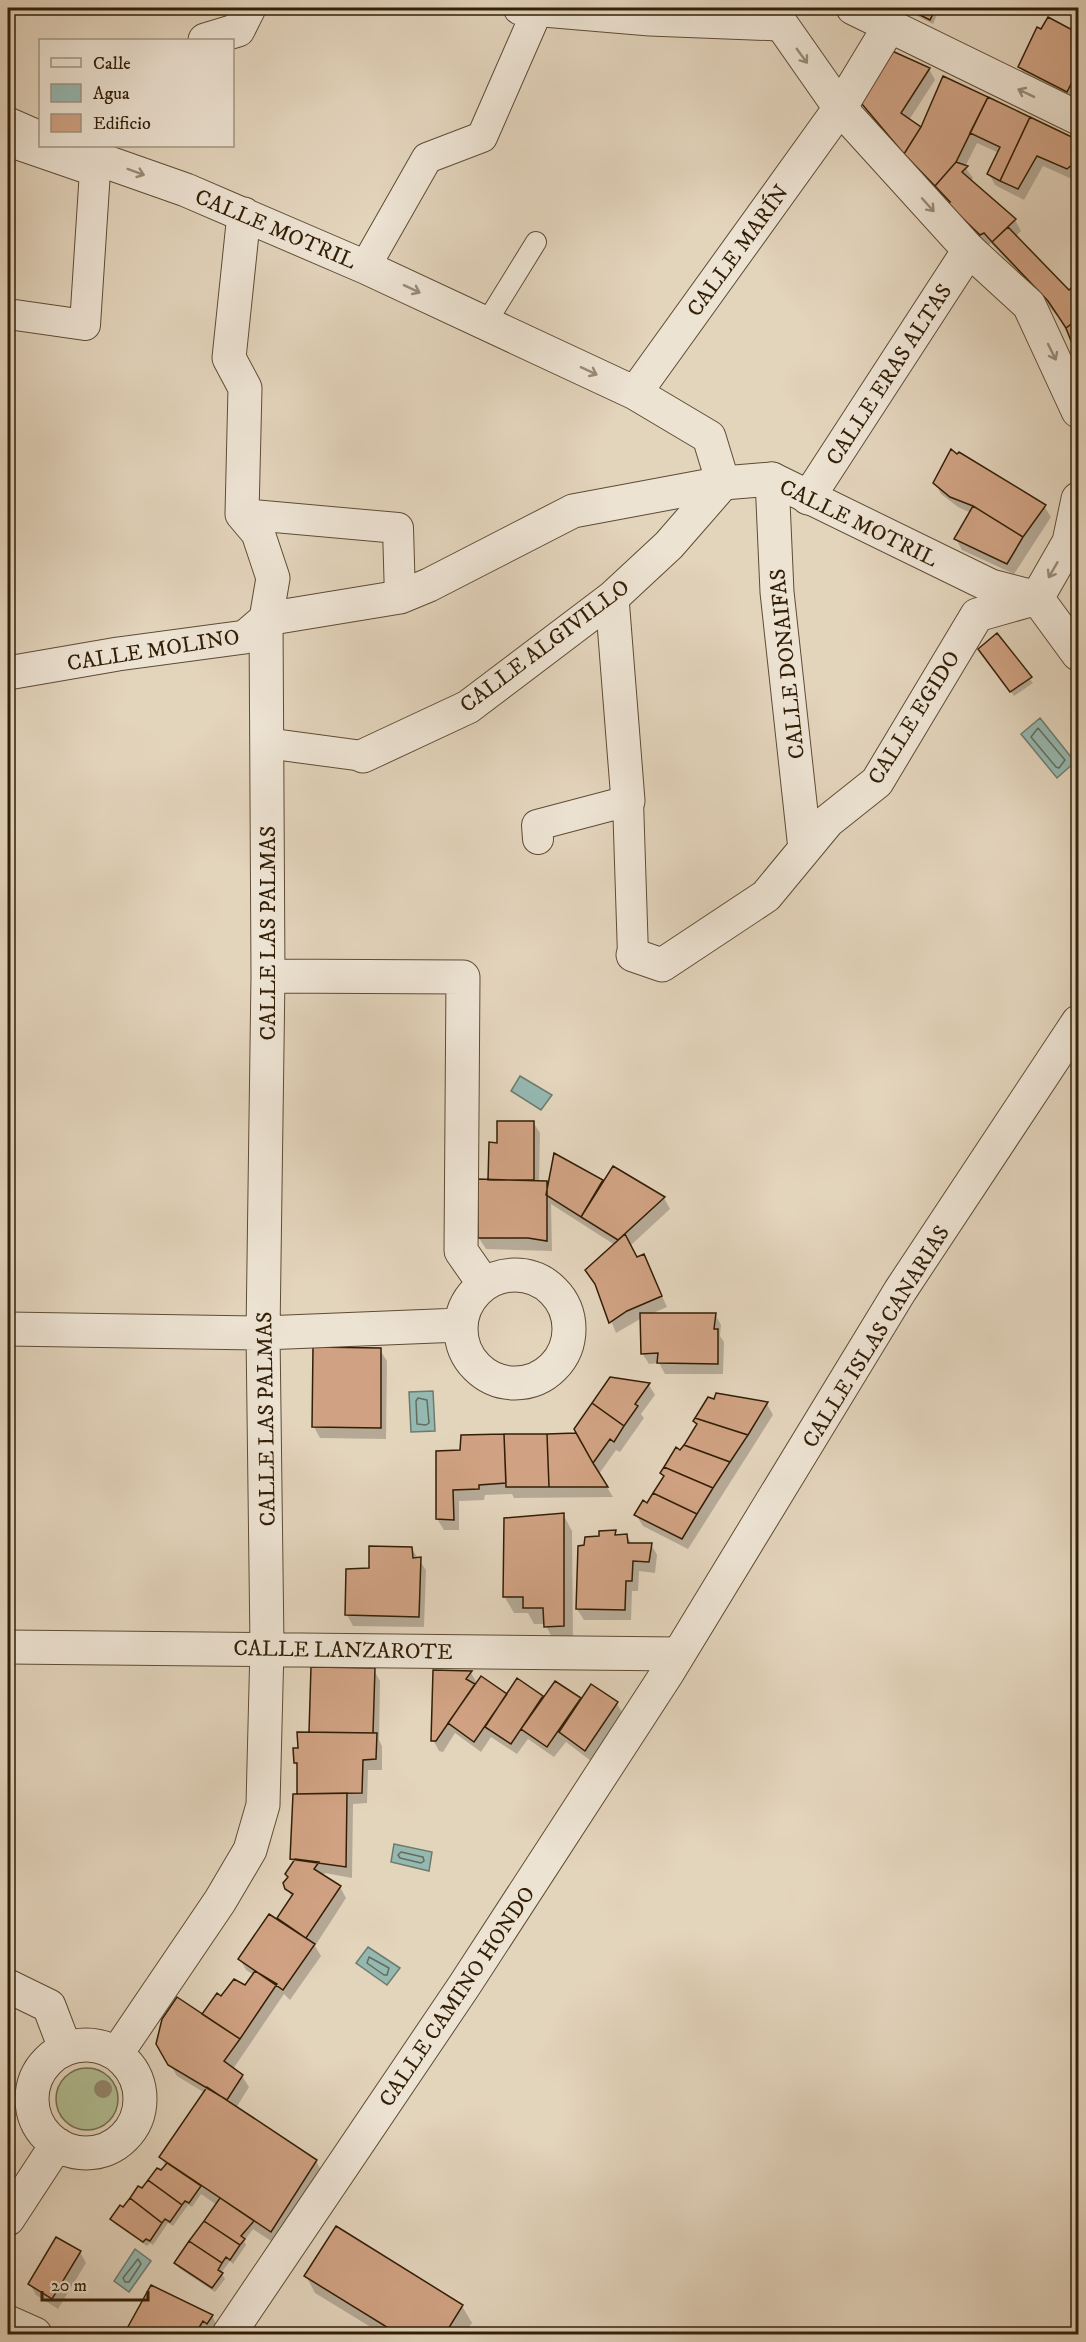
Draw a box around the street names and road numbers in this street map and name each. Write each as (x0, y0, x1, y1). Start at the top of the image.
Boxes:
street label: CALLE MARÍN (680, 179, 795, 322)
street label: CALLE MOTRIL (191, 183, 360, 276)
street label: CALLE ERAS ALTAS (820, 279, 958, 471)
street label: CALLE MOTRIL (775, 473, 942, 573)
street label: CALLE DONAIFAS (764, 567, 811, 760)
street label: CALLE ALGIVILLO (455, 574, 635, 719)
street label: CALLE MOLINO (65, 624, 241, 677)
street label: CALLE EGIDO (862, 646, 966, 790)
street label: CALLE LAS PALMAS (255, 826, 282, 1040)
street label: CALLE ISLAS CANARIAS (797, 1221, 956, 1453)
street label: CALLE LAS PALMAS (251, 1311, 282, 1527)
street label: CALLE LANZAROTE (233, 1635, 453, 1666)
street label: CALLE CAMINO HONDO (373, 1881, 541, 2112)

